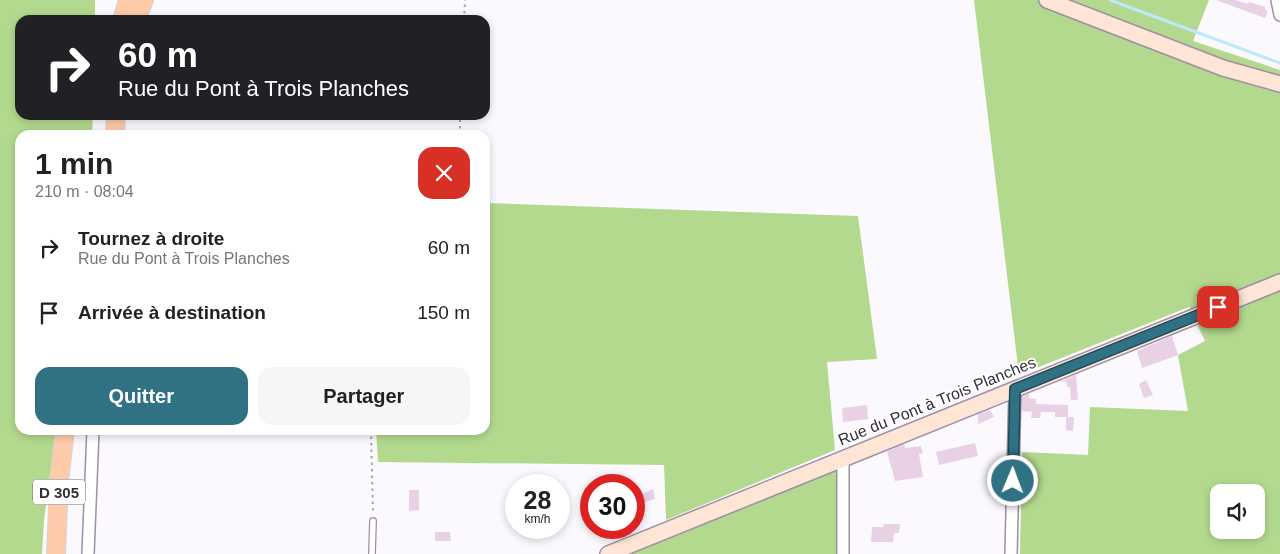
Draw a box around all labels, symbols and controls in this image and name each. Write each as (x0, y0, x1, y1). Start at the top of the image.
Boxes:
icon: right (35, 35, 100, 100)
text: 60 m (118, 35, 198, 74)
text: Rue du Pont à Trois Planches (118, 76, 409, 101)
text: 1 min (35, 147, 113, 180)
button: close (418, 147, 470, 199)
text: 210 m · 08:04 (35, 183, 134, 200)
text: Tournez à droite (78, 228, 224, 249)
icon: right (35, 234, 63, 262)
text: 60 m (428, 237, 470, 258)
text: Rue du Pont à Trois Planches (78, 250, 290, 267)
pin (1197, 286, 1239, 328)
icon: arrive (1204, 293, 1232, 321)
icon: arrive (35, 299, 63, 327)
text: Arrivée à destination (78, 302, 266, 323)
text: 150 m (417, 302, 470, 323)
street label: Rue du Pont à Trois Planches (836, 353, 1038, 449)
button: Quitter (35, 367, 248, 425)
button: Partager (258, 367, 470, 425)
position arrow (986, 454, 1038, 506)
speed limit sign: 30 (580, 474, 645, 539)
road number: D 305 (33, 480, 85, 504)
map controls (1210, 484, 1265, 539)
button: sound (1210, 484, 1265, 539)
text: 28 (524, 486, 551, 514)
text: km/h (524, 512, 551, 526)

